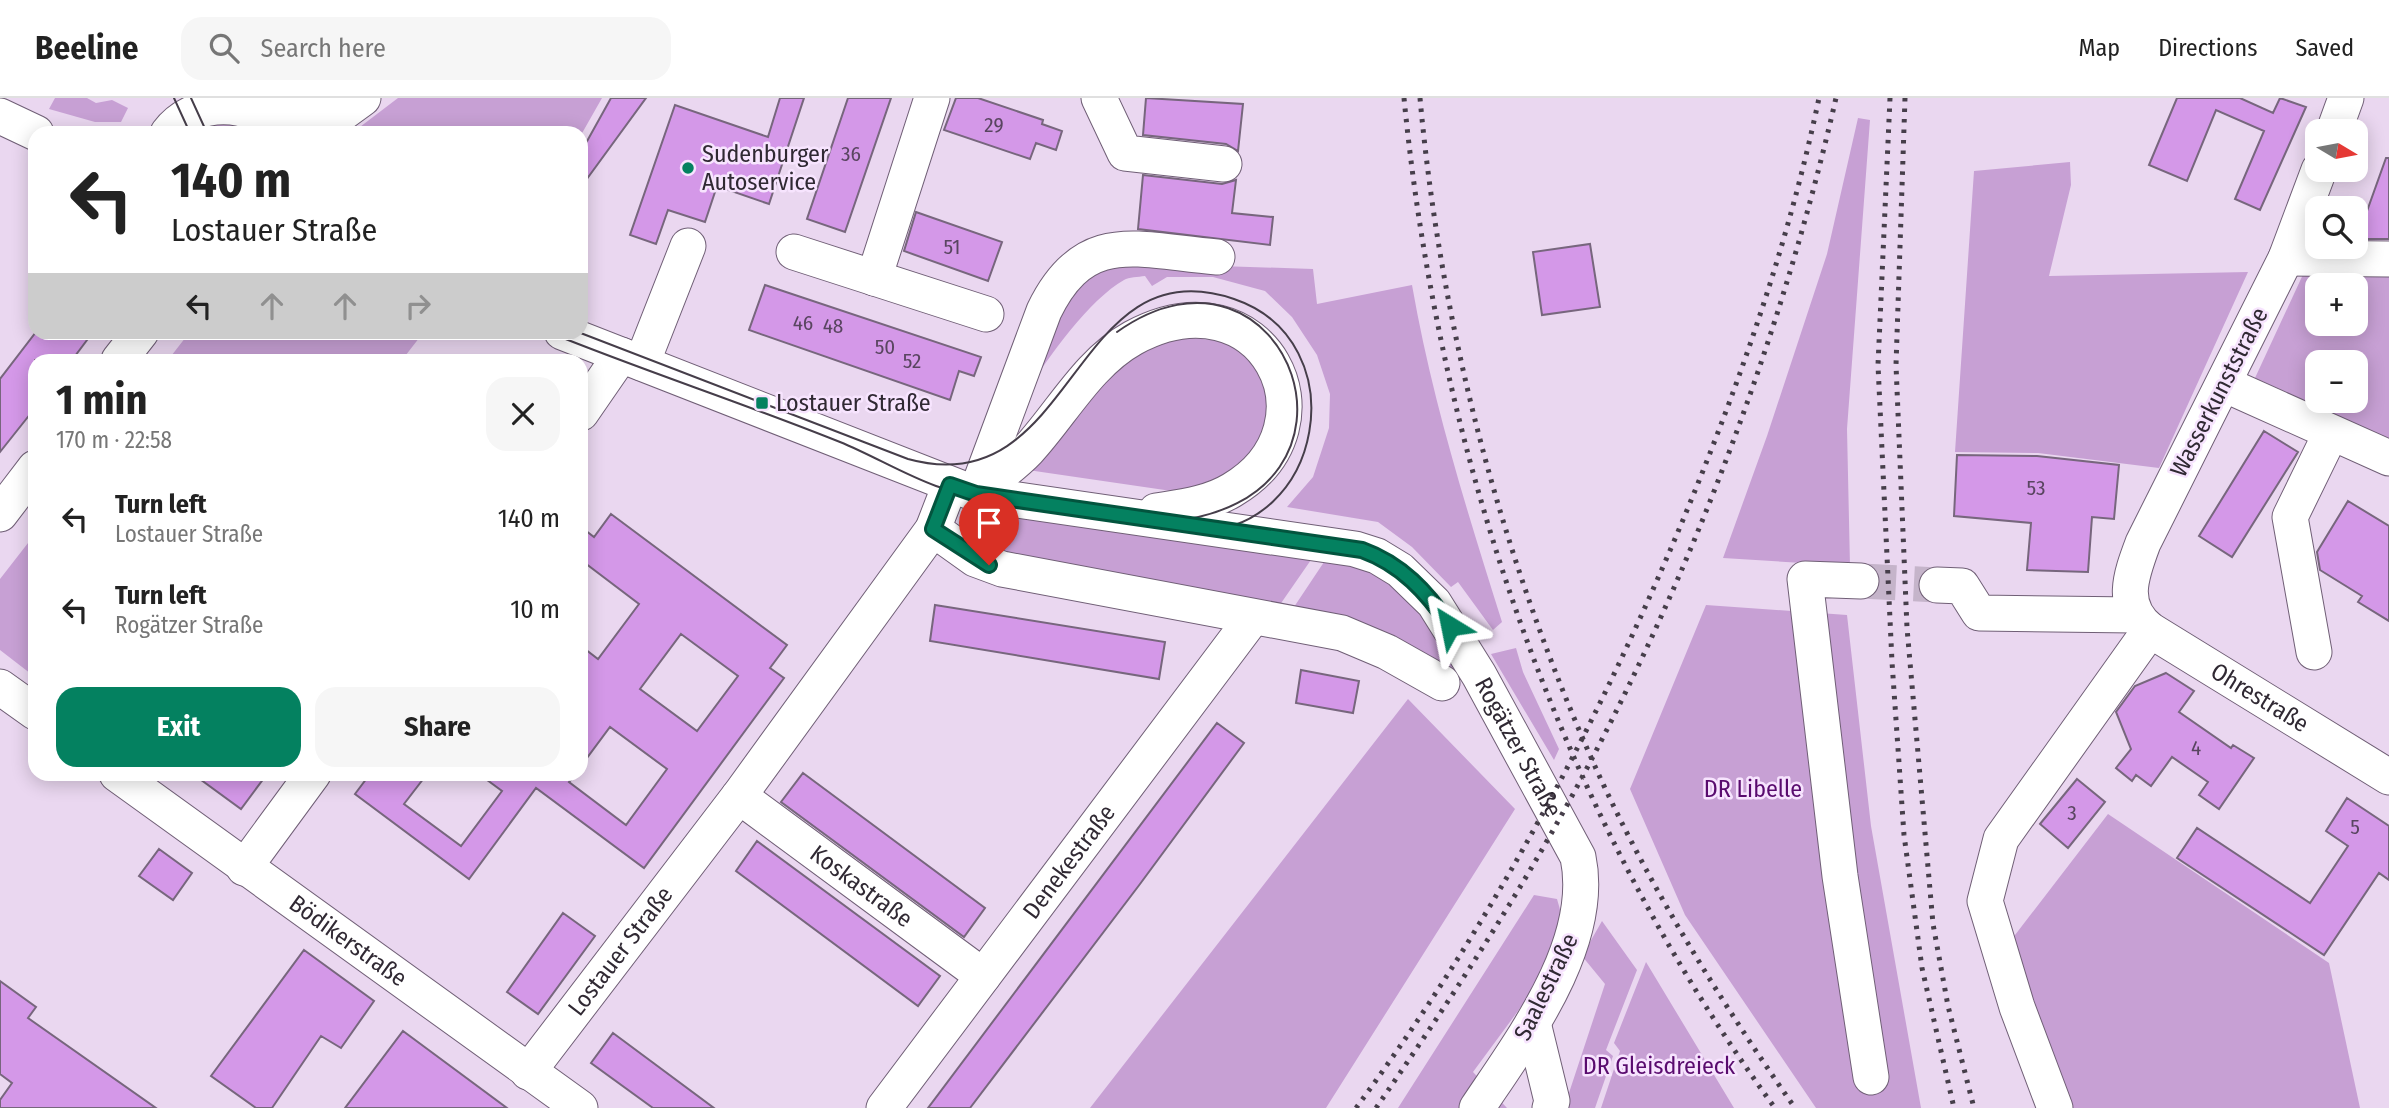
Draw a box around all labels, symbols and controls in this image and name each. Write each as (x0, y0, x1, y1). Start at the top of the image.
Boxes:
search box (181, 17, 671, 80)
text: Beeline (35, 28, 139, 68)
icon: search (205, 29, 243, 67)
text: Search here (261, 33, 386, 64)
text: Map (2079, 34, 2120, 62)
text: Directions (2158, 34, 2257, 62)
text: Saved (2295, 34, 2354, 62)
house number: 29 (984, 112, 1004, 138)
north arrow (2305, 119, 2368, 182)
map controls (2305, 119, 2368, 413)
place label: Sudenburger Autoservice (702, 140, 829, 196)
house number: 36 (841, 141, 861, 167)
text: 140 m (171, 151, 291, 210)
icon: left (56, 154, 147, 245)
marker: Sudenburger Autoservice (680, 160, 696, 176)
button: search (2305, 196, 2368, 259)
text: Lostauer Straße (171, 211, 377, 249)
house number: 51 (944, 234, 960, 260)
button: + (2305, 273, 2368, 336)
icon: left (180, 287, 218, 325)
icon: ahead (253, 287, 291, 325)
icon: ahead (326, 287, 364, 325)
icon: right (399, 287, 437, 325)
street label: Wasserkunststraße (2164, 303, 2274, 481)
house number: 46 (793, 310, 813, 336)
house number: 48 (823, 313, 843, 339)
house number: 50 (875, 334, 895, 360)
house number: 52 (903, 348, 921, 374)
button: − (2305, 350, 2368, 413)
text: 1 min (56, 375, 147, 425)
button: close (486, 377, 560, 451)
place label: Lostauer Straße (776, 389, 931, 417)
marker: Lostauer Straße (754, 395, 770, 411)
text: 170 m · 22:58 (56, 426, 172, 454)
house number: 53 (2027, 475, 2045, 501)
text: Turn left (115, 489, 207, 520)
pin (959, 493, 1019, 565)
icon: left (56, 500, 94, 538)
text: 140 m (498, 503, 560, 534)
icon: arrive (970, 504, 1008, 542)
text: Lostauer Straße (115, 520, 263, 548)
text: Turn left (115, 580, 207, 611)
position arrow (1413, 589, 1487, 663)
icon: left (56, 591, 94, 629)
text: 10 m (510, 594, 560, 625)
text: Rogätzer Straße (115, 611, 263, 639)
street label: Ohrestraße (2206, 657, 2314, 738)
street label: Rogätzer Straße (1469, 672, 1568, 822)
button: Exit (56, 687, 301, 767)
button: Share (315, 687, 560, 767)
house number: 4 (2191, 735, 2201, 761)
park label: DR Libelle (1704, 775, 1802, 803)
street label: Denekestraße (1017, 799, 1121, 924)
house number: 3 (2067, 800, 2077, 826)
house number: 5 (2350, 814, 2360, 840)
street label: Koskastraße (805, 839, 918, 933)
street label: Lostauer Straße (562, 881, 678, 1021)
street label: Bödikerstraße (284, 889, 412, 992)
street label: Saalestraße (1508, 929, 1584, 1045)
park label: DR Gleisdreieck (1583, 1052, 1736, 1080)

